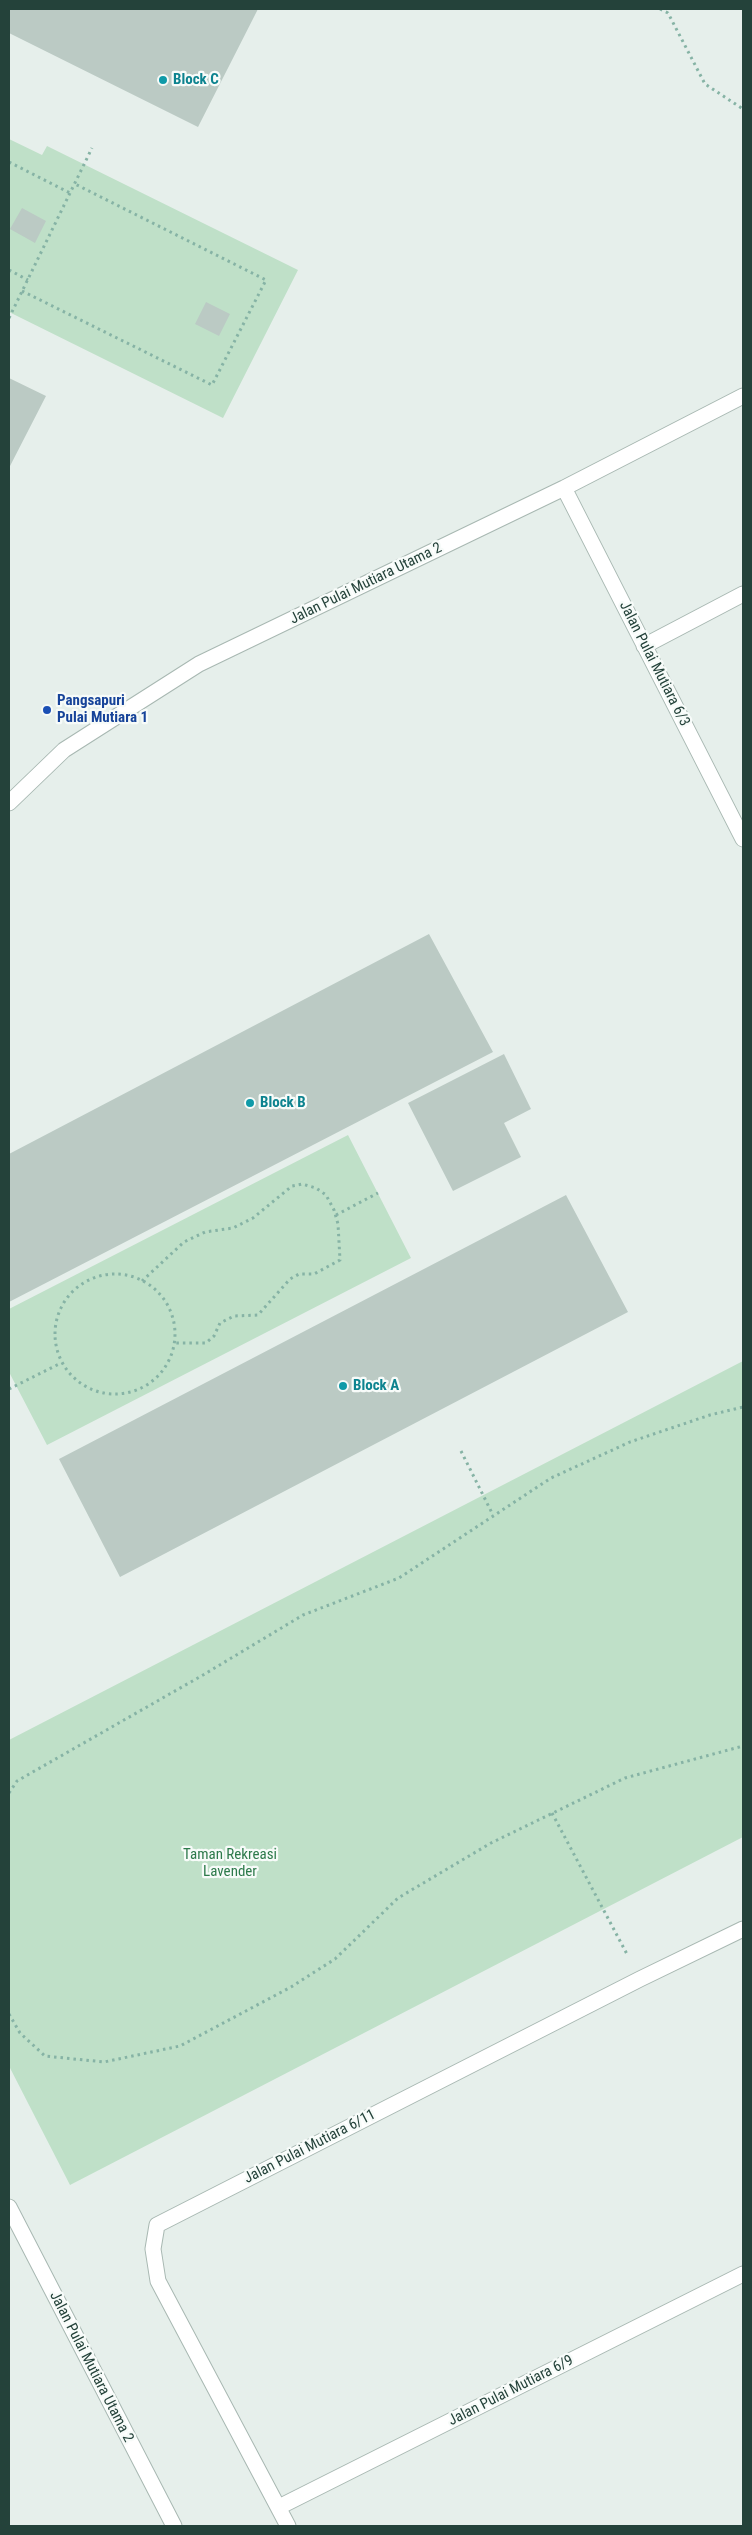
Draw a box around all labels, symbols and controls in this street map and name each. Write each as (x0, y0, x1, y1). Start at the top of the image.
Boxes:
place label: Block C (173, 71, 219, 89)
marker: Block C (157, 74, 169, 86)
street label: Jalan Pulai Mutiara Utama 2 (287, 539, 445, 629)
street label: Jalan Pulai Mutiara 6/3 (615, 599, 693, 729)
place label: Pangsapuri Pulai Mutiara 1 (57, 692, 148, 727)
marker: Pangsapuri Pulai Mutiara 1 (41, 704, 53, 716)
place label: Block B (260, 1094, 306, 1112)
marker: Block B (244, 1097, 256, 1109)
place label: Block A (353, 1377, 399, 1395)
marker: Block A (337, 1380, 349, 1392)
park label: Taman Rekreasi Lavender (183, 1846, 277, 1881)
street label: Jalan Pulai Mutiara 6/11 (241, 2106, 379, 2188)
street label: Jalan Pulai Mutiara Utama 2 (45, 2289, 137, 2445)
street label: Jalan Pulai Mutiara 6/9 (446, 2352, 576, 2430)

